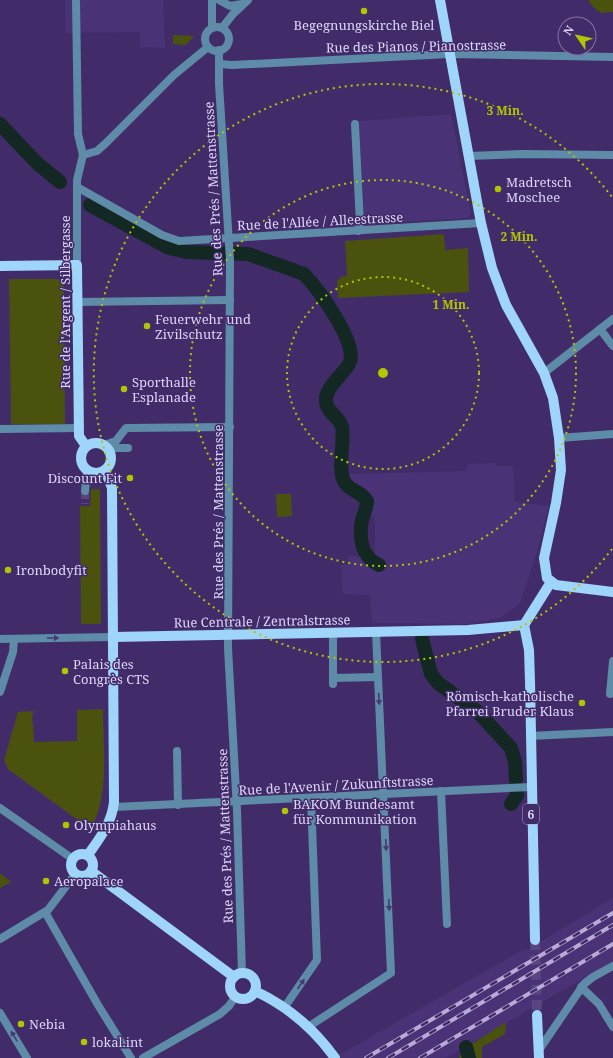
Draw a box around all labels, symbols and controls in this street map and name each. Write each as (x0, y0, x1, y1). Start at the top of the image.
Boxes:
marker: Begegnungskirche Biel (359, 6, 369, 16)
place label: Begegnungskirche Biel (294, 16, 434, 34)
north arrow (557, 16, 597, 56)
text: N (560, 22, 577, 38)
street label: Rue des Pianos / Pianostrasse (326, 35, 506, 57)
street label: Rue des Prés / Mattenstrasse (199, 101, 227, 277)
text: 3 Min. (486, 102, 524, 119)
place label: Madretsch Moschee (506, 173, 572, 206)
marker: Madretsch Moschee (493, 184, 503, 194)
street label: Rue de l'Allée / Alleestrasse (236, 208, 404, 234)
street label: Rue de l'Argent / Silbergasse (56, 215, 74, 389)
text: 2 Min. (500, 228, 538, 245)
text: 1 Min. (432, 296, 470, 313)
place label: Feuerwehr und Zivilschutz (155, 310, 251, 343)
marker: Feuerwehr und Zivilschutz (142, 321, 152, 331)
centre of rings (376, 366, 390, 380)
place label: Sporthalle Esplanade (132, 373, 196, 406)
marker: Sporthalle Esplanade (119, 384, 129, 394)
street label: Rue des Prés / Mattenstrasse (209, 425, 227, 599)
place label: Discount Fit (48, 469, 122, 487)
marker: Discount Fit (125, 473, 135, 483)
place label: Ironbodyfit (16, 561, 87, 579)
marker: Ironbodyfit (3, 565, 13, 575)
street label: Rue Centrale / Zentralstrasse (173, 610, 351, 632)
one-way arrow (47, 635, 60, 641)
place label: Palais des Congrès CTS (73, 655, 149, 688)
marker: Palais des Congrès CTS (60, 666, 70, 676)
place label: Römisch-katholische Pfarrei Bruder Klaus (445, 687, 574, 720)
one-way arrow (376, 693, 382, 706)
marker: Römisch-katholische Pfarrei Bruder Klaus (577, 698, 587, 708)
street label: Rue des Prés / Mattenstrasse (213, 748, 237, 924)
street label: Rue de l'Avenir / Zukunftstrasse (238, 771, 434, 799)
place label: BAKOM Bundesamt für Kommunikation (293, 795, 417, 828)
road number: 6 (523, 804, 539, 824)
marker: BAKOM Bundesamt für Kommunikation (280, 806, 290, 816)
place label: Olympiahaus (74, 816, 157, 834)
marker: Olympiahaus (61, 820, 71, 830)
one-way arrow (383, 839, 389, 852)
place label: Aeropalace (54, 872, 124, 890)
marker: Aeropalace (41, 876, 51, 886)
one-way arrow (385, 899, 392, 911)
one-way arrow (297, 979, 305, 989)
place label: Nebia (29, 1015, 65, 1033)
marker: Nebia (16, 1019, 26, 1029)
one-way arrow (10, 1030, 17, 1042)
place label: lokal.int (92, 1033, 143, 1051)
marker: lokal.int (79, 1037, 89, 1047)

